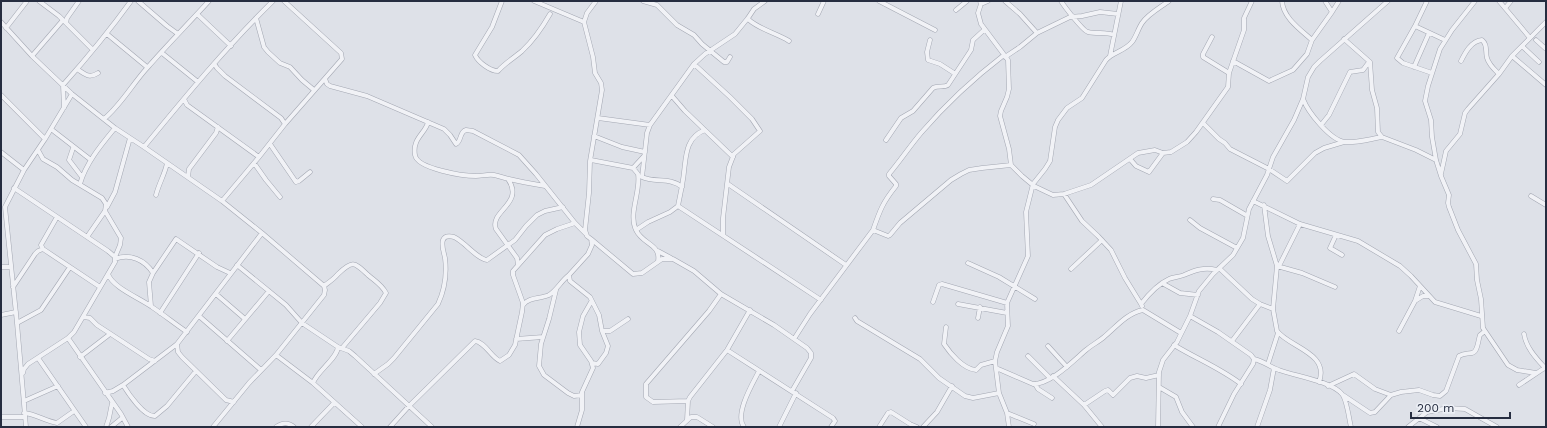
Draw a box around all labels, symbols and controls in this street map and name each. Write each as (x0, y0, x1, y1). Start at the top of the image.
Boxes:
scale bar (1411, 394, 1510, 420)
text: 200 m (1417, 401, 1454, 415)

